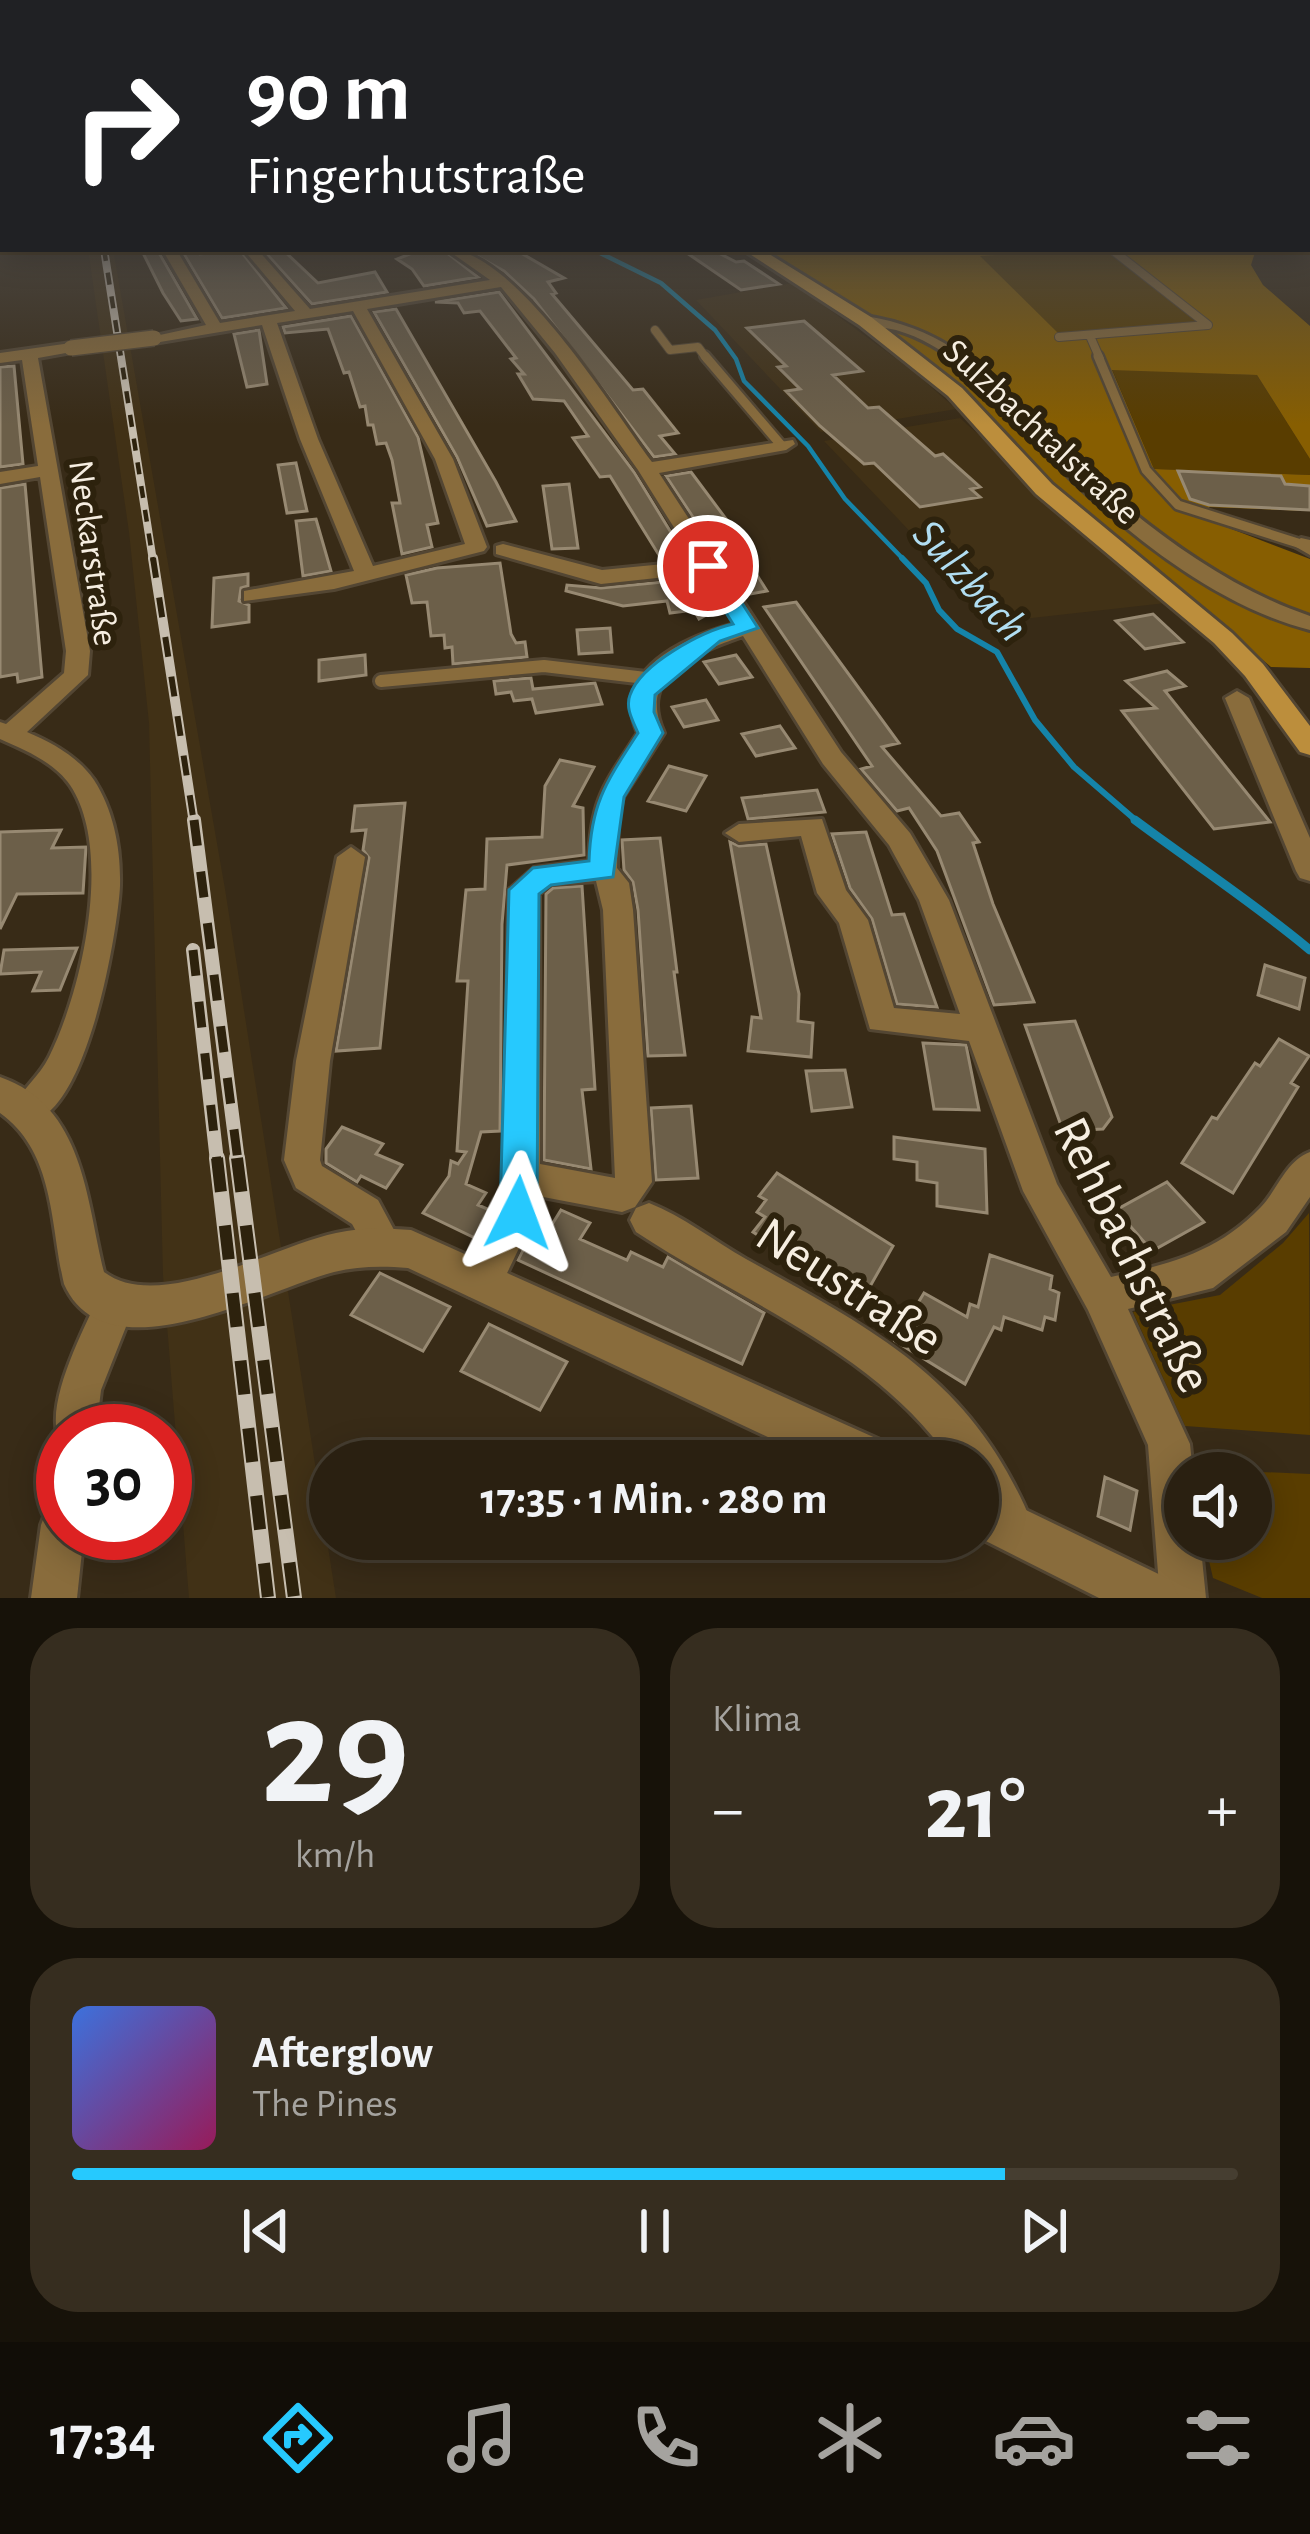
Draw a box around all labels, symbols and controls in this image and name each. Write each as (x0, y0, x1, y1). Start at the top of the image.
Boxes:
icon: right (48, 48, 204, 204)
text: 90 m (246, 52, 411, 136)
text: Fingerhutstraße (246, 150, 586, 204)
street label: Sulzbachtalstraße (936, 333, 1146, 531)
street label: Neckarstraße (62, 458, 124, 648)
water label: Sulzbach (904, 511, 1036, 651)
pin (657, 515, 759, 617)
icon: arrive (675, 533, 741, 599)
street label: Rehbachstraße (1044, 1110, 1220, 1400)
position arrow (455, 1150, 581, 1276)
street label: Neustraße (747, 1208, 951, 1366)
speed limit sign: 30 (36, 1404, 192, 1560)
map controls (1164, 1452, 1272, 1560)
button: sound (1164, 1452, 1272, 1560)
text: 17:35 · 1 Min. · 280 m (480, 1477, 828, 1522)
text: 29 (261, 1676, 409, 1832)
text: Klima (712, 1700, 802, 1739)
text: 21° (924, 1765, 1026, 1855)
text: − (712, 1777, 744, 1843)
text: + (1206, 1777, 1238, 1843)
text: km/h (295, 1836, 375, 1875)
text: Afterglow (252, 2031, 433, 2076)
text: The Pines (252, 2085, 398, 2124)
icon: previous (233, 2198, 299, 2264)
icon: pause (622, 2198, 688, 2264)
icon: next (1011, 2198, 1077, 2264)
icon: directions (256, 2396, 340, 2480)
icon: music (440, 2396, 524, 2480)
icon: phone (624, 2396, 708, 2480)
icon: climate (808, 2396, 892, 2480)
icon: car (992, 2396, 1076, 2480)
icon: filters (1176, 2396, 1260, 2480)
text: 17:34 (50, 2411, 156, 2465)

